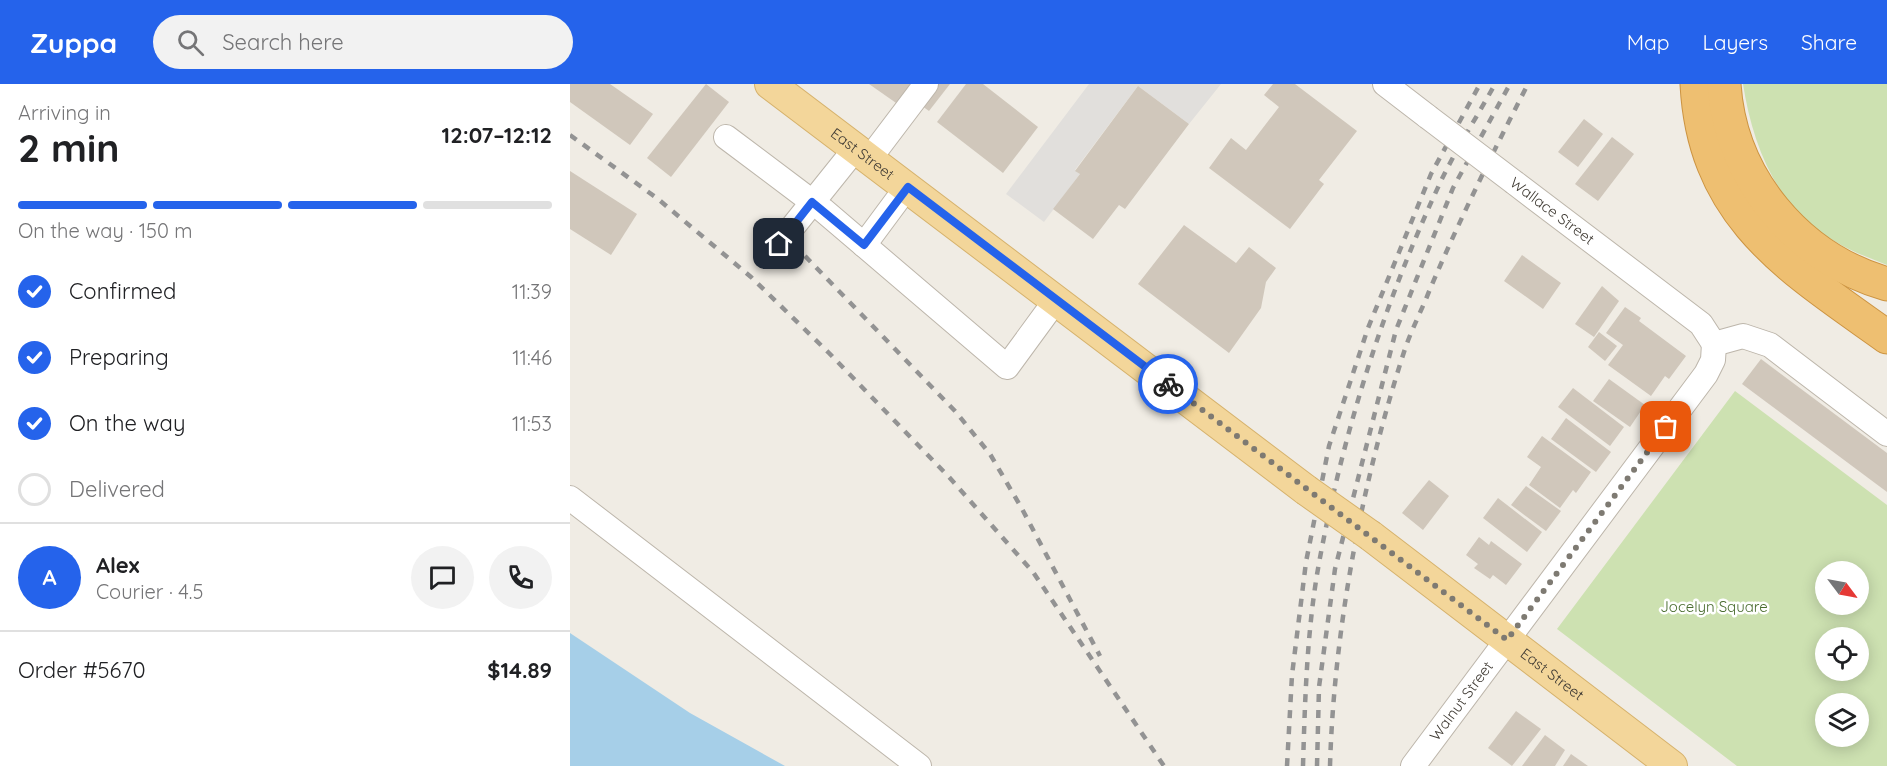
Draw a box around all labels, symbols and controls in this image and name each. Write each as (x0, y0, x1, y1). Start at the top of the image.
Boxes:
search box (153, 15, 573, 69)
text: Zuppa (30, 25, 117, 60)
icon: search (174, 26, 207, 59)
text: Search here (222, 28, 344, 56)
text: Map (1627, 29, 1670, 55)
text: Layers (1703, 29, 1768, 55)
text: Share (1801, 29, 1857, 55)
text: Arriving in (18, 100, 111, 125)
text: 12:07–12:12 (442, 121, 552, 149)
text: 2 min (18, 123, 120, 172)
street label: East Street (827, 123, 898, 184)
street label: Wallace Street (1506, 173, 1598, 249)
text: On the way · 150 m (18, 218, 193, 243)
pin (753, 218, 804, 269)
icon: home (762, 227, 795, 260)
icon: check (18, 275, 51, 308)
text: Confirmed (69, 277, 176, 305)
text: 11:39 (512, 279, 552, 304)
icon: check (18, 341, 51, 374)
text: Preparing (69, 343, 169, 371)
text: 11:46 (512, 345, 552, 370)
courier (1138, 354, 1198, 414)
icon: bike (1152, 368, 1185, 401)
pin (1640, 401, 1691, 452)
icon: check (18, 407, 51, 440)
text: On the way (69, 409, 185, 437)
icon: bag (1649, 410, 1682, 443)
text: 11:53 (512, 411, 552, 436)
text: Delivered (69, 475, 165, 503)
button: chat (411, 546, 474, 609)
button: phone (489, 546, 552, 609)
text: Alex (96, 551, 139, 579)
north arrow (1815, 561, 1869, 615)
map controls (1815, 561, 1869, 747)
text: A (42, 563, 57, 591)
text: Courier · 4.5 (96, 579, 203, 604)
park label: Jocelyn Square (1660, 597, 1768, 616)
button: locate (1815, 627, 1869, 681)
street label: East Street (1517, 644, 1588, 704)
text: Order #5670 (18, 656, 146, 684)
text: $14.89 (487, 656, 552, 684)
street label: Walnut Street (1425, 657, 1497, 744)
button: layers (1815, 693, 1869, 747)

